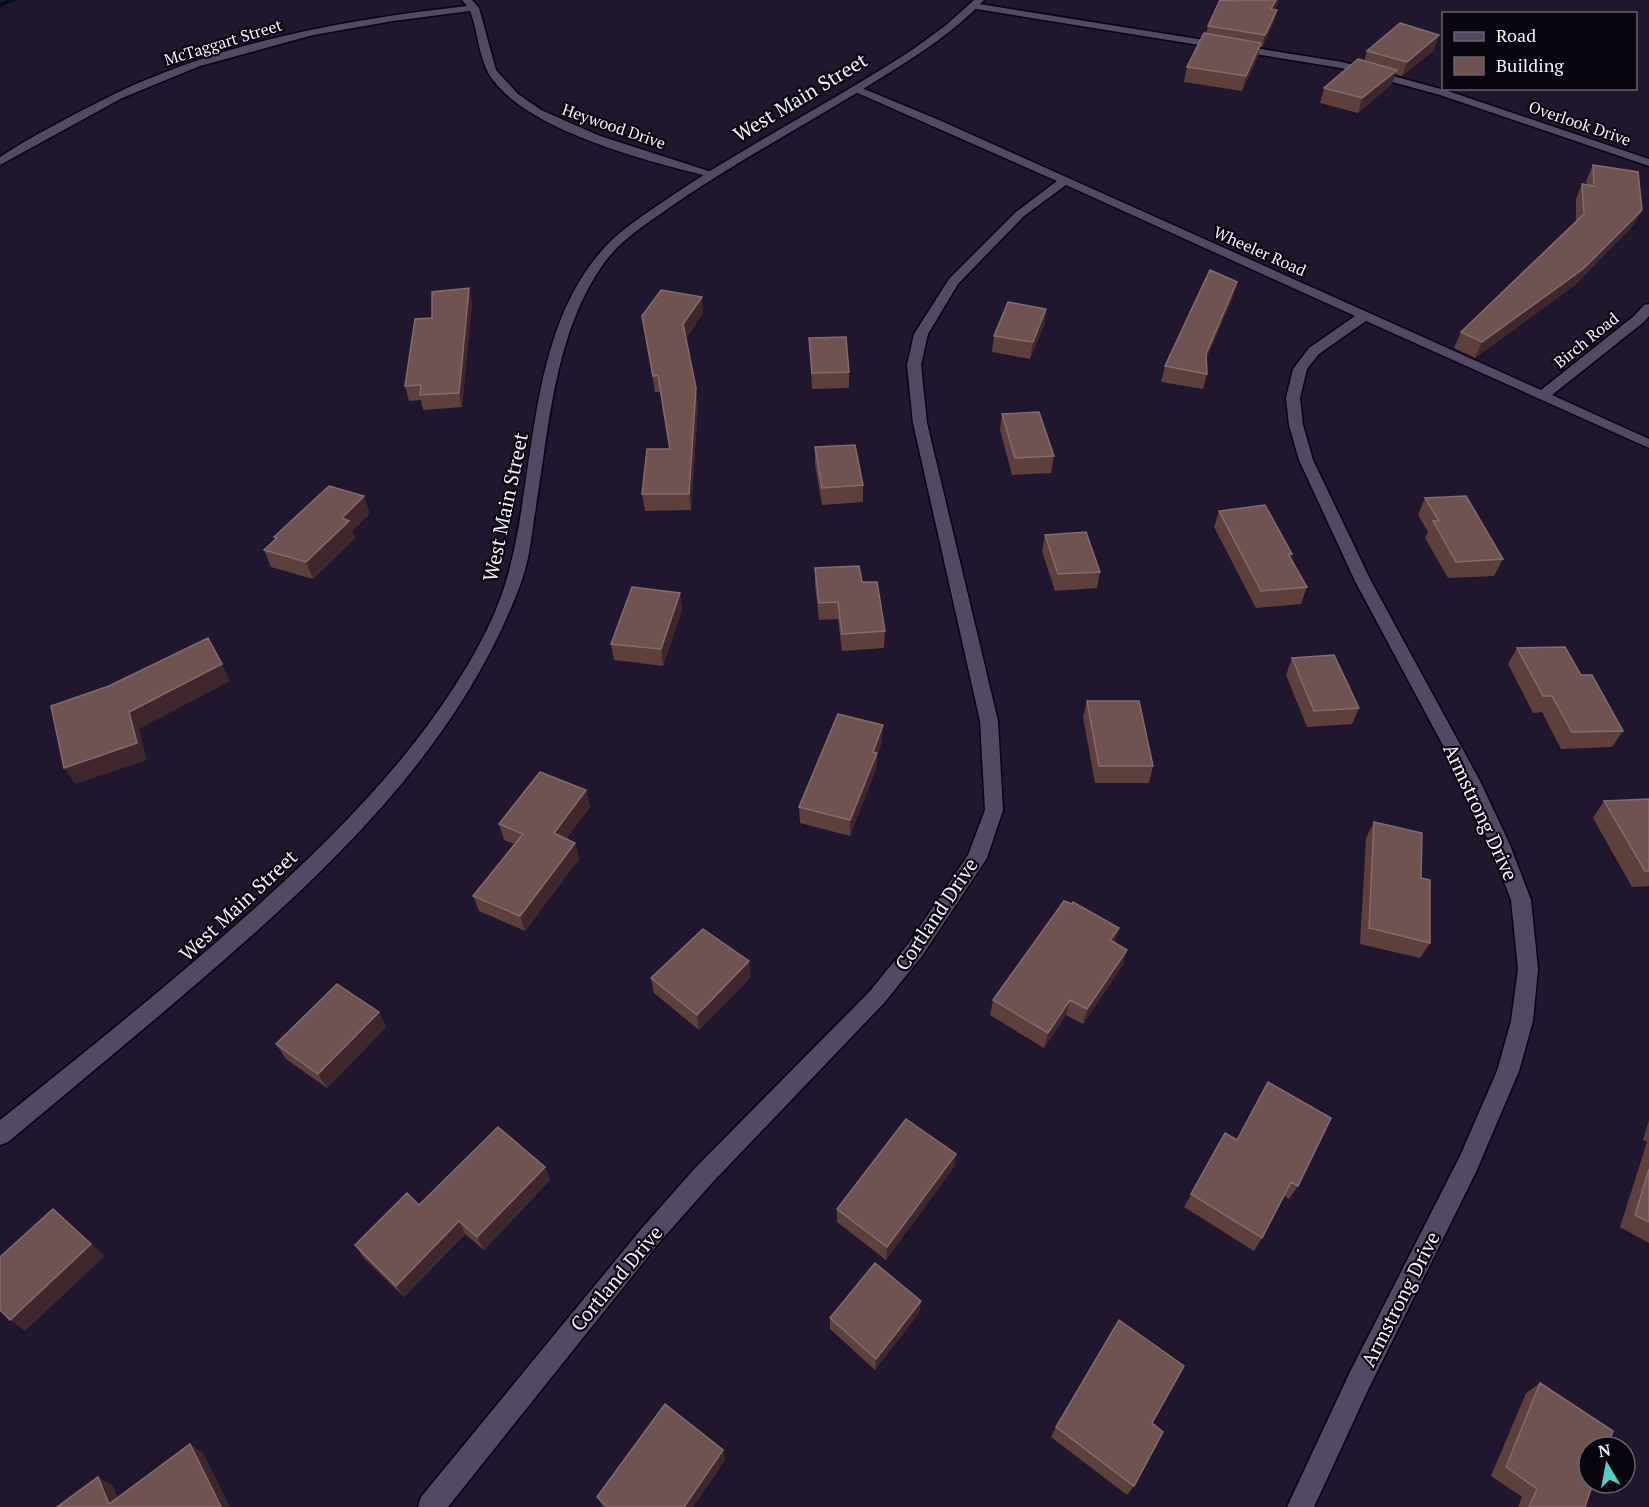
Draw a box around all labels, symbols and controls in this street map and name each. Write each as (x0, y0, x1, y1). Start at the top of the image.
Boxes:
legend (1442, 12, 1637, 90)
street label: McTaggart Street (161, 14, 285, 70)
text: Road (1496, 23, 1536, 47)
street label: West Main Street (728, 46, 873, 148)
text: Building (1496, 53, 1564, 77)
street label: Overlook Drive (1526, 95, 1634, 151)
street label: Heywood Drive (559, 98, 669, 154)
street label: Wheeler Road (1210, 221, 1310, 281)
street label: Birch Road (1549, 307, 1623, 373)
street label: West Main Street (476, 429, 534, 584)
street label: Armstrong Drive (1437, 739, 1525, 885)
street label: West Main Street (173, 843, 303, 967)
street label: Cortland Drive (888, 852, 984, 976)
street label: Cortland Drive (564, 1219, 668, 1337)
street label: Armstrong Drive (1354, 1227, 1446, 1371)
north arrow (1577, 1435, 1637, 1495)
text: N (1597, 1438, 1612, 1462)

